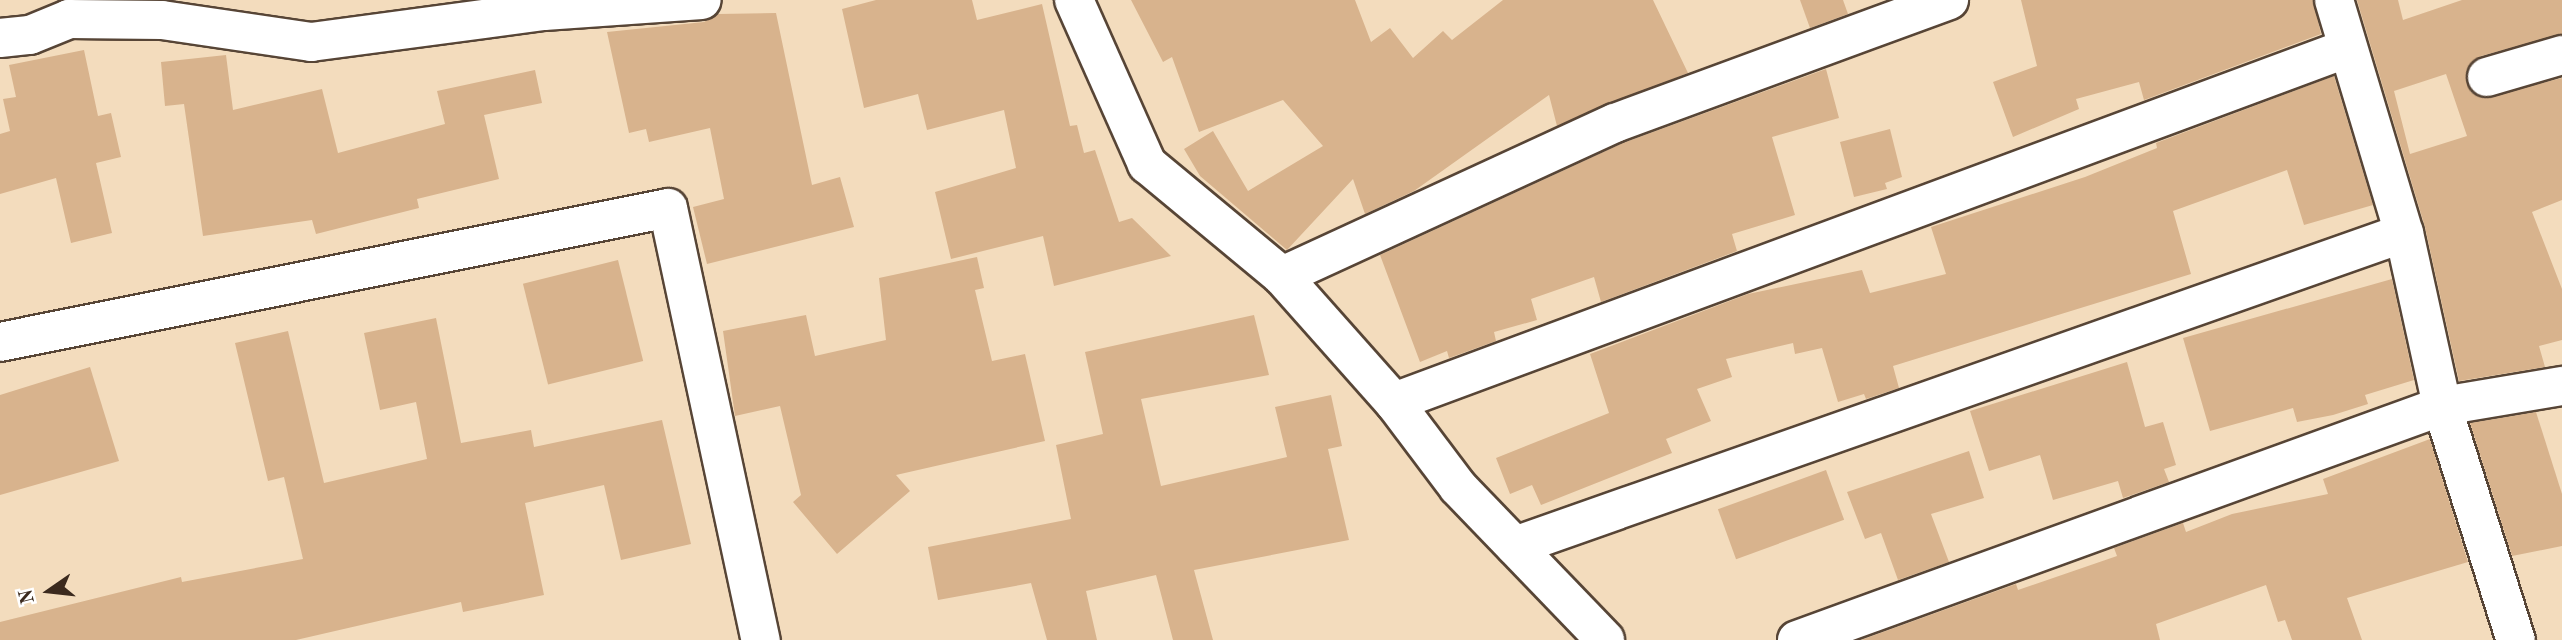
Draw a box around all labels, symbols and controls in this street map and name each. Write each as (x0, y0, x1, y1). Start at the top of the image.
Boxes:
north arrow (14, 556, 84, 626)
text: N (17, 587, 39, 606)

